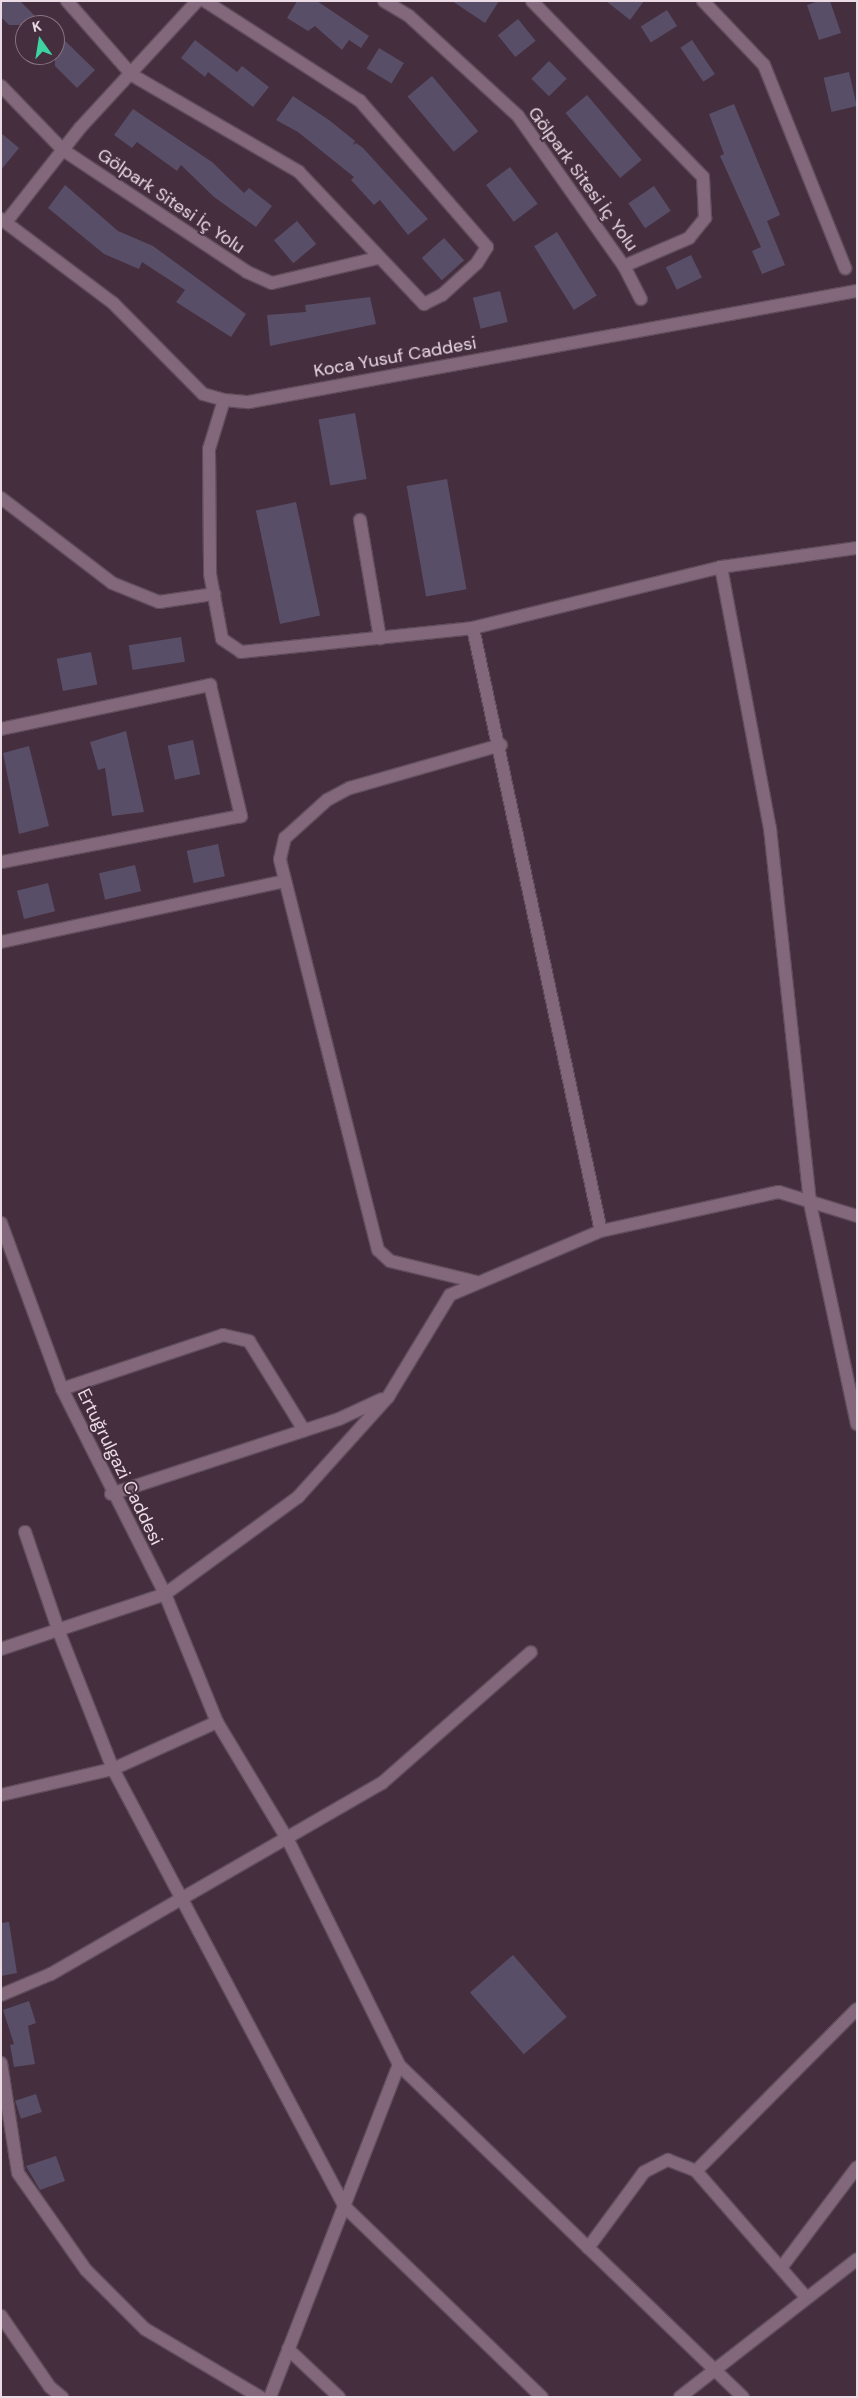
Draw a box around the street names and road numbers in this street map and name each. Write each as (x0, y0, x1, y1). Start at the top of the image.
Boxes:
street label: Gölpark Sitesi İç Yolu (523, 103, 643, 255)
street label: Gölpark Sitesi İç Yolu (93, 144, 249, 258)
street label: Koca Yusuf Caddesi (312, 332, 478, 382)
street label: Ertuğrulgazi Caddesi (73, 1385, 167, 1549)

